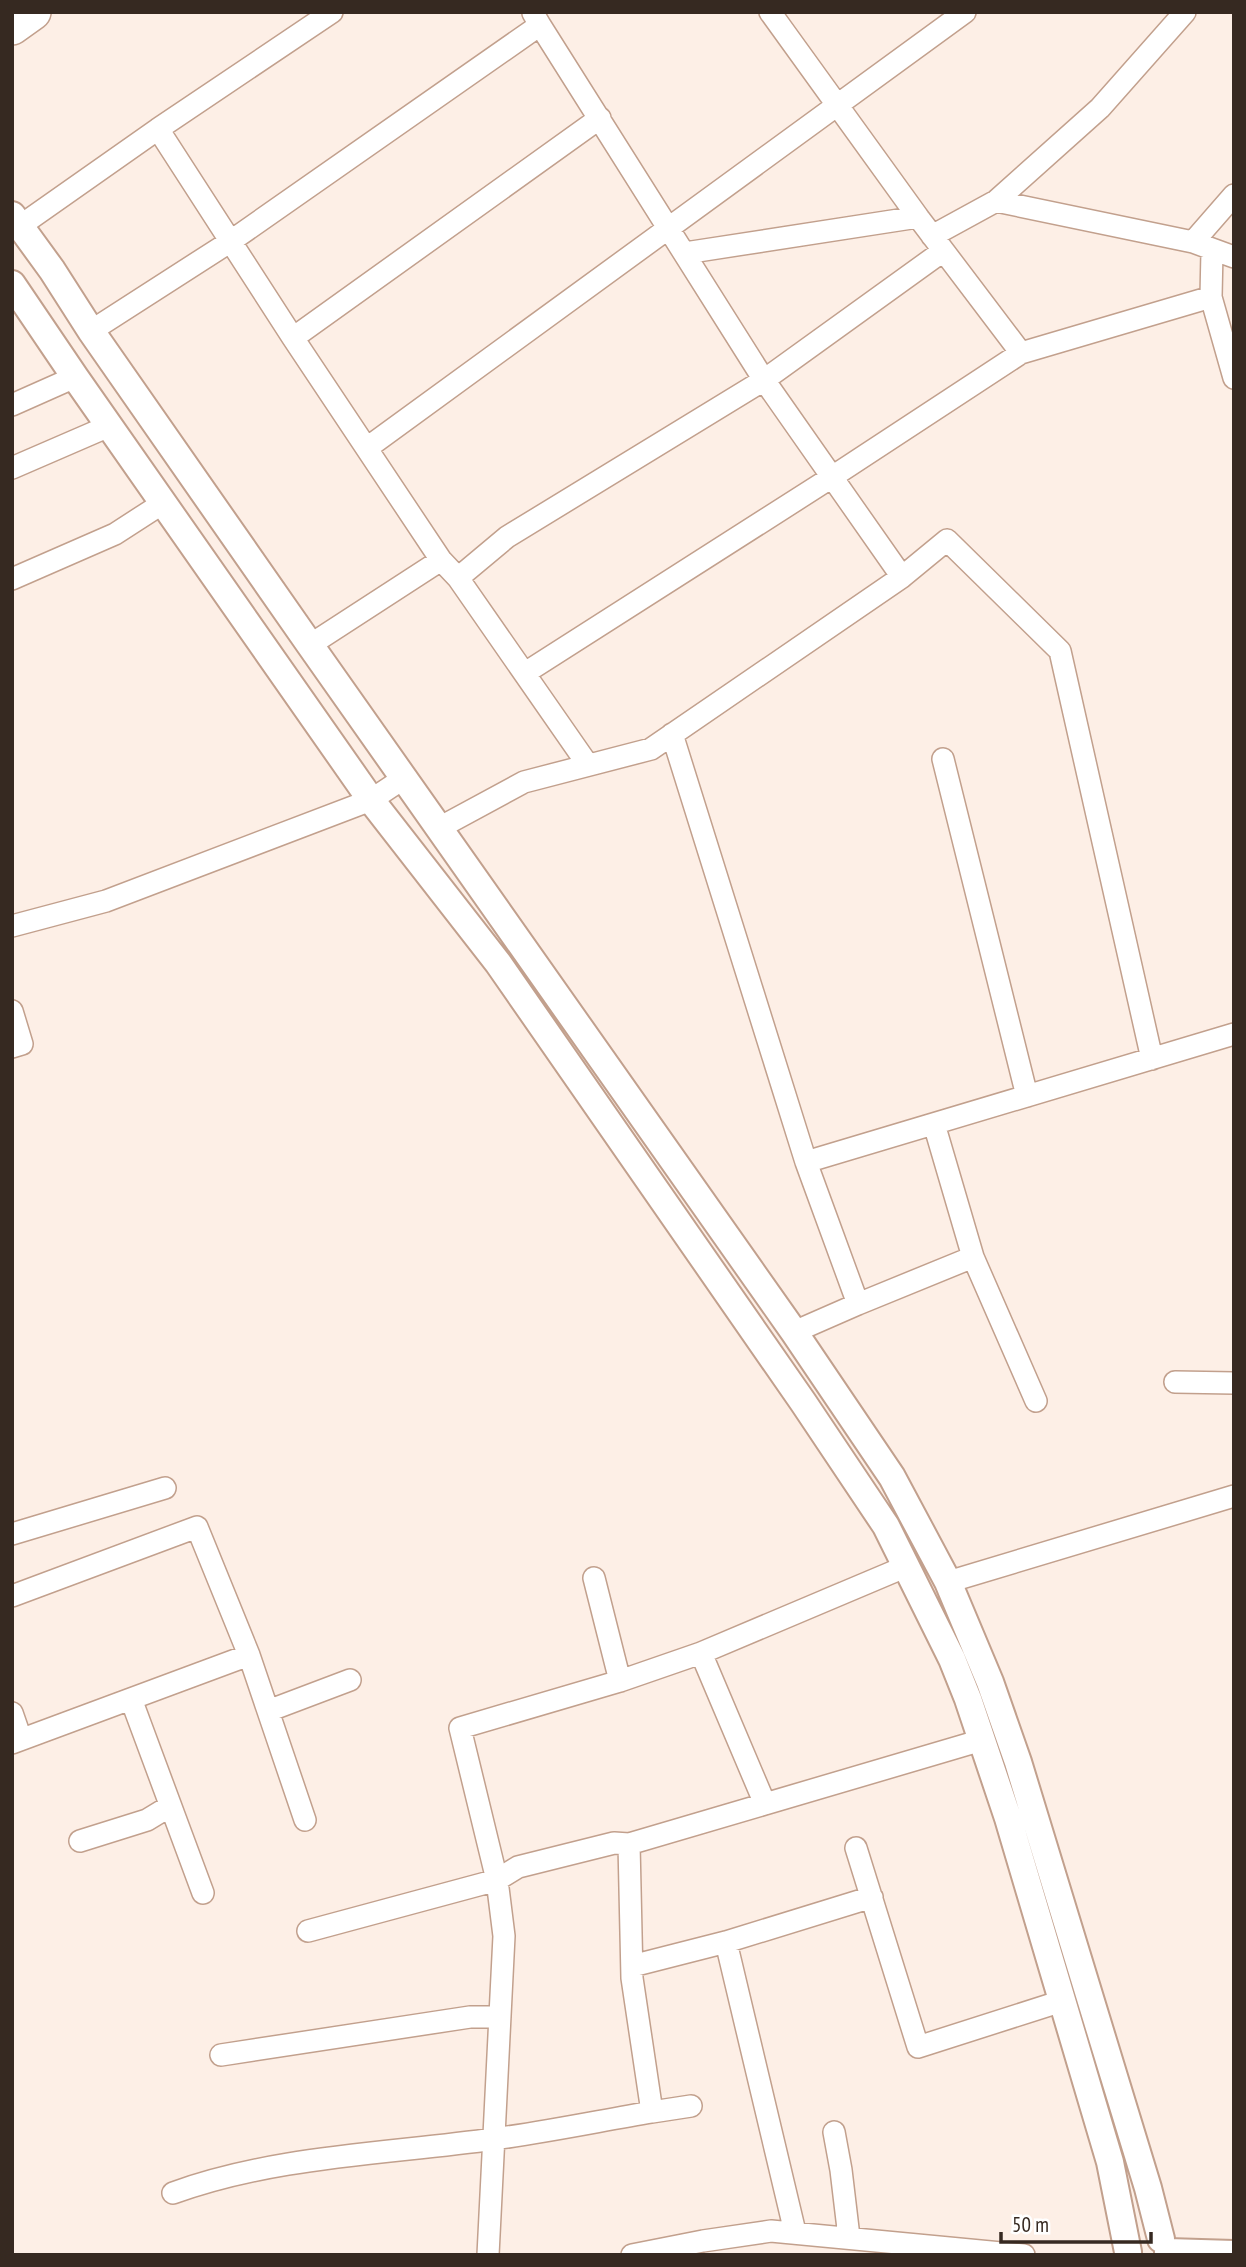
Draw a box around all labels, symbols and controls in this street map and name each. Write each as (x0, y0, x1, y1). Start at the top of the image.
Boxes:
scale bar (1001, 2200, 1152, 2244)
text: 50 m (1012, 2211, 1049, 2238)

